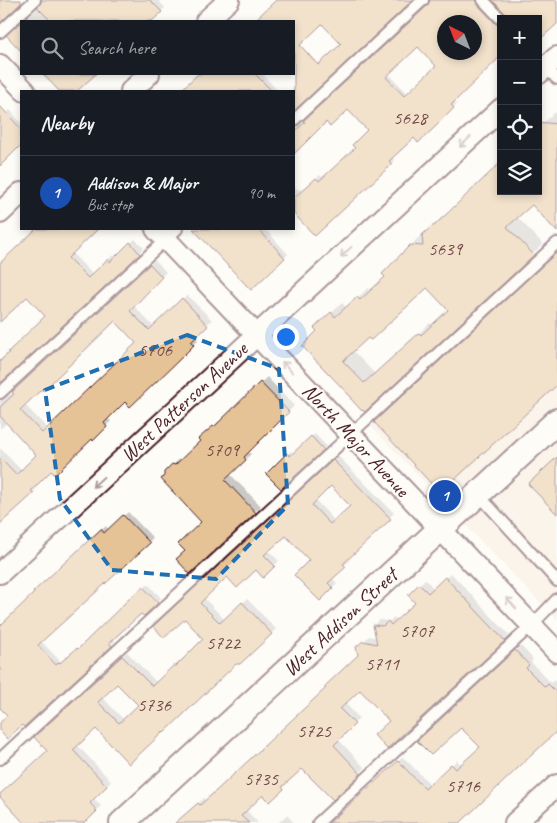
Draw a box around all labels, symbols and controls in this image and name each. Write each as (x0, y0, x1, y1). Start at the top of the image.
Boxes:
north arrow (437, 15, 482, 60)
map controls (497, 15, 542, 195)
button: + (497, 15, 542, 60)
search box (20, 20, 295, 75)
icon: search (38, 34, 66, 62)
text: Search here (78, 36, 155, 60)
button: − (497, 60, 542, 105)
button: locate (497, 105, 542, 150)
house number: 5628 (393, 106, 430, 130)
text: Nearby (40, 110, 93, 136)
one-way arrow (459, 136, 471, 148)
button: layers (497, 150, 542, 195)
text: Addison & Major (87, 171, 198, 195)
text: 1 (52, 183, 60, 203)
text: 90 m (248, 183, 275, 203)
text: Bus stop (87, 195, 133, 215)
house number: 5639 (428, 237, 464, 261)
one-way arrow (339, 246, 352, 258)
your location (273, 324, 299, 350)
street label: West Patterson Avenue (115, 335, 254, 467)
house number: 5706 (138, 338, 174, 362)
one-way arrow (281, 360, 293, 373)
street label: North Major Avenue (297, 378, 416, 503)
house number: 5709 (205, 438, 241, 462)
one-way arrow (92, 476, 105, 488)
pin: 1 (429, 477, 461, 515)
street label: West Addison Street (277, 560, 405, 682)
one-way arrow (505, 597, 517, 610)
house number: 5707 (400, 619, 436, 643)
house number: 5722 (206, 631, 242, 655)
house number: 5711 (365, 652, 401, 676)
house number: 5736 (137, 693, 173, 717)
house number: 5725 (297, 719, 333, 743)
house number: 5735 (244, 767, 280, 791)
house number: 5716 (446, 774, 482, 798)

